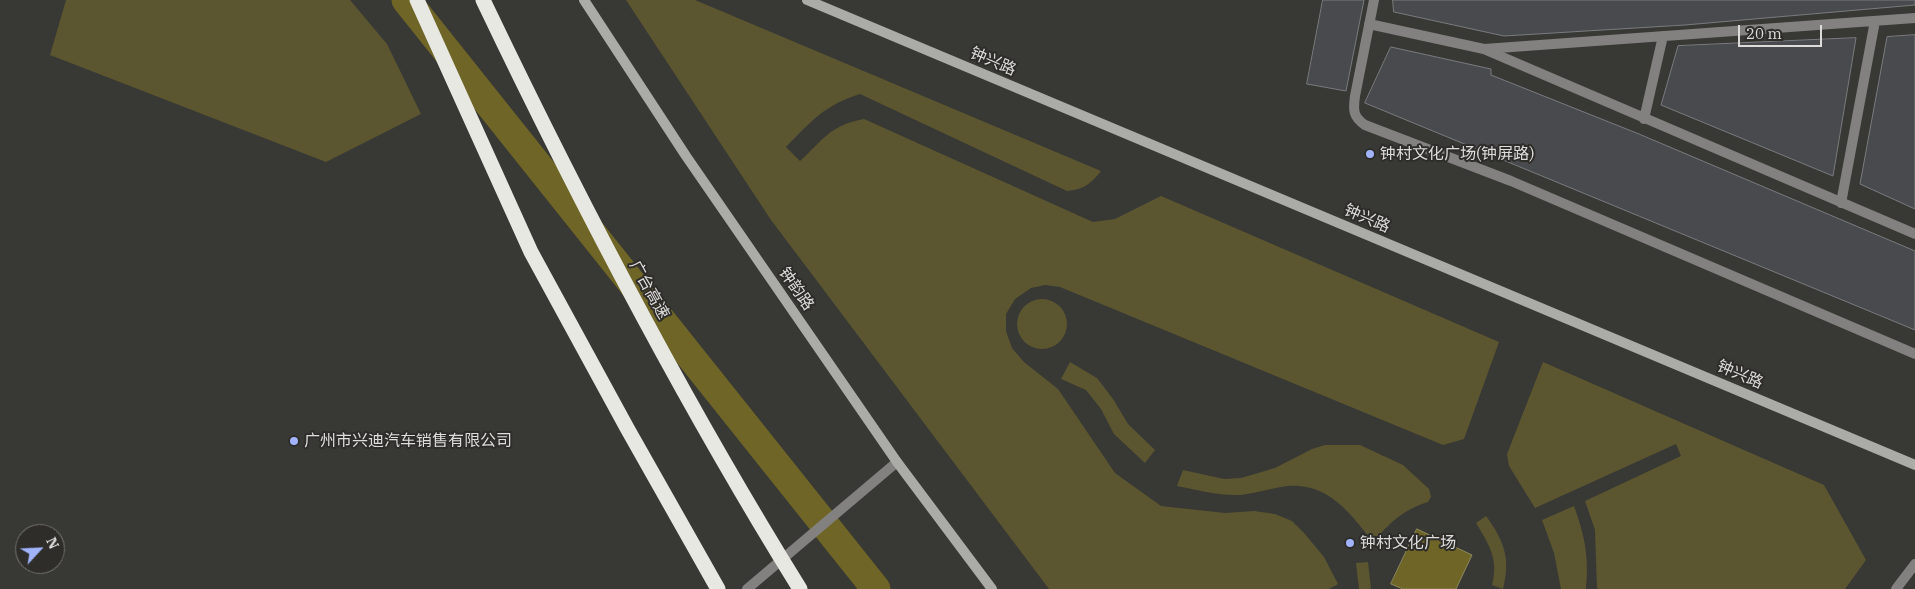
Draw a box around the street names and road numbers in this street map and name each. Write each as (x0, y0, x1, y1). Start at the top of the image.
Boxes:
street label: 钟兴路 (967, 44, 1019, 80)
street label: 钟兴路 (1341, 201, 1393, 237)
street label: 广台高速 (625, 257, 673, 323)
street label: 钟韵路 (774, 264, 818, 314)
street label: 钟兴路 (1714, 357, 1766, 393)

